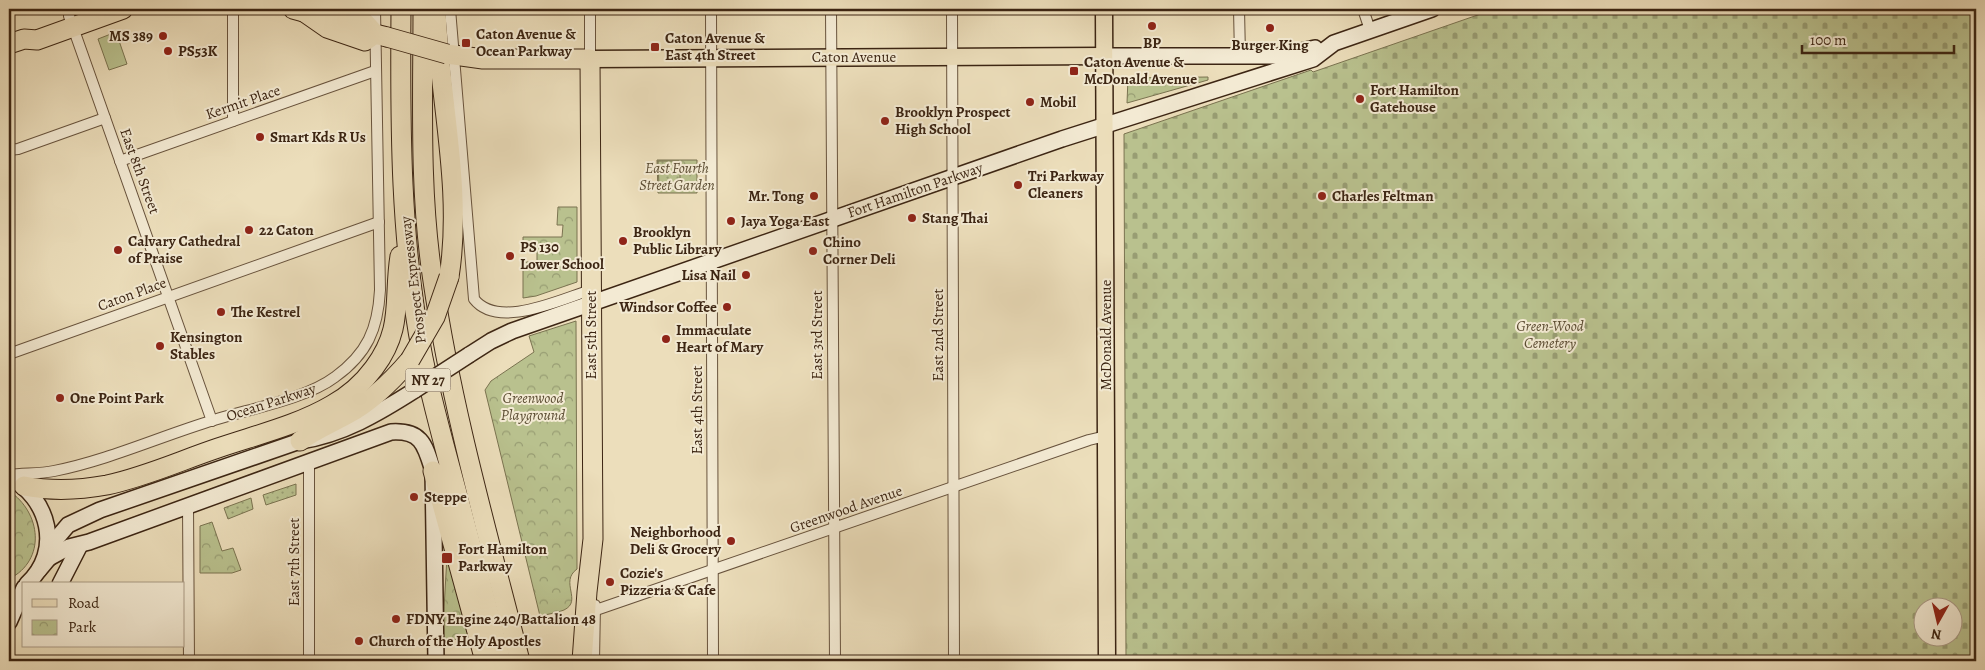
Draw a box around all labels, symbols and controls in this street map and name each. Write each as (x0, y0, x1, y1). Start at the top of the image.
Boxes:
marker: BP (1146, 20, 1158, 32)
marker: Burger King (1264, 22, 1276, 34)
scale bar (1802, 22, 1955, 54)
place label: Caton Avenue & Ocean Parkway (476, 24, 576, 61)
place label: MS 389 (109, 26, 153, 46)
place label: Caton Avenue & East 4th Street (665, 28, 765, 65)
marker: MS 389 (157, 30, 169, 42)
text: 100 m (1810, 30, 1847, 50)
place label: BP (1143, 33, 1161, 53)
place label: Burger King (1231, 35, 1309, 55)
marker: Caton Avenue & Ocean Parkway (460, 37, 472, 49)
place label: PS53K (178, 41, 218, 61)
marker: Caton Avenue & East 4th Street (649, 41, 661, 53)
marker: PS53K (162, 45, 174, 57)
street label: Caton Avenue (812, 47, 897, 67)
place label: Caton Avenue & McDonald Avenue (1084, 52, 1197, 89)
marker: Caton Avenue & McDonald Avenue (1068, 65, 1080, 77)
street label: Kermit Place (203, 80, 283, 124)
place label: Fort Hamilton Gatehouse (1370, 80, 1460, 117)
place label: Mobil (1040, 92, 1076, 112)
marker: Fort Hamilton Gatehouse (1354, 93, 1366, 105)
marker: Mobil (1024, 96, 1036, 108)
place label: Brooklyn Prospect High School (895, 102, 1010, 139)
marker: Brooklyn Prospect High School (879, 115, 891, 127)
street label: East 8th Street (115, 125, 165, 217)
place label: Smart Kds R Us (270, 127, 366, 147)
marker: Smart Kds R Us (254, 131, 266, 143)
street label: Fort Hamilton Parkway (845, 157, 986, 223)
park label: East Fourth Street Garden (639, 158, 715, 195)
place label: Tri Parkway Cleaners (1028, 166, 1105, 203)
marker: Tri Parkway Cleaners (1012, 179, 1024, 191)
place label: Mr. Tong (748, 186, 804, 206)
place label: Charles Feltman (1332, 186, 1434, 206)
marker: Mr. Tong (808, 190, 820, 202)
marker: Charles Feltman (1316, 190, 1328, 202)
place label: Stang Thai (922, 208, 989, 228)
place label: Jaya Yoga East (741, 211, 829, 231)
marker: Stang Thai (906, 212, 918, 224)
street label: Prospect Expressway (395, 215, 431, 345)
marker: Jaya Yoga East (725, 215, 737, 227)
place label: 22 Caton (259, 220, 314, 240)
place label: Brooklyn Public Library (633, 222, 723, 259)
marker: 22 Caton (243, 224, 255, 236)
place label: Calvary Cathedral of Praise (128, 231, 240, 268)
place label: Chino Corner Deli (823, 232, 896, 269)
marker: Brooklyn Public Library (617, 235, 629, 247)
place label: PS 130 Lower School (520, 237, 604, 274)
marker: Calvary Cathedral of Praise (112, 244, 124, 256)
marker: Chino Corner Deli (807, 245, 819, 257)
marker: PS 130 Lower School (504, 250, 516, 262)
place label: Lisa Nail (681, 265, 736, 285)
marker: Lisa Nail (740, 269, 752, 281)
street label: Caton Place (95, 272, 169, 316)
street label: McDonald Avenue (1096, 279, 1116, 390)
street label: East 2nd Street (928, 289, 948, 381)
street label: East 3rd Street (807, 290, 827, 380)
street label: East 5th Street (581, 291, 601, 379)
place label: Windsor Coffee (618, 297, 717, 317)
marker: Windsor Coffee (721, 301, 733, 313)
place label: The Kestrel (231, 302, 300, 322)
marker: The Kestrel (215, 306, 227, 318)
park label: Green-Wood Cemetery (1516, 316, 1584, 353)
place label: Immaculate Heart of Mary (676, 320, 764, 357)
place label: Kensington Stables (170, 327, 243, 364)
marker: Immaculate Heart of Mary (660, 333, 672, 345)
marker: Kensington Stables (154, 340, 166, 352)
street label: East 4th Street (687, 365, 707, 455)
road number: NY 27 (406, 368, 450, 392)
street label: Ocean Parkway (224, 378, 319, 426)
place label: One Point Park (70, 388, 164, 408)
park label: Greenwood Playground (501, 388, 565, 425)
marker: One Point Park (54, 392, 66, 404)
street label: Greenwood Avenue (787, 480, 905, 538)
place label: Steppe (424, 487, 467, 507)
marker: Steppe (408, 491, 420, 503)
street label: East 7th Street (284, 518, 304, 606)
place label: Neighborhood Deli & Grocery (630, 522, 722, 559)
marker: Neighborhood Deli & Grocery (725, 535, 737, 547)
place label: Fort Hamilton Parkway (458, 539, 548, 576)
marker: Fort Hamilton Parkway (440, 551, 454, 565)
place label: Cozie's Pizzeria & Cafe (620, 563, 716, 600)
marker: Cozie's Pizzeria & Cafe (604, 576, 616, 588)
legend (22, 582, 185, 648)
text: Road (68, 593, 100, 613)
north arrow (1912, 598, 1962, 648)
place label: FDNY Engine 240/Battalion 48 (406, 609, 596, 629)
marker: FDNY Engine 240/Battalion 48 (390, 613, 402, 625)
text: Park (68, 617, 97, 637)
text: N (1930, 624, 1943, 644)
place label: Church of the Holy Apostles (369, 631, 541, 651)
marker: Church of the Holy Apostles (353, 635, 365, 647)

